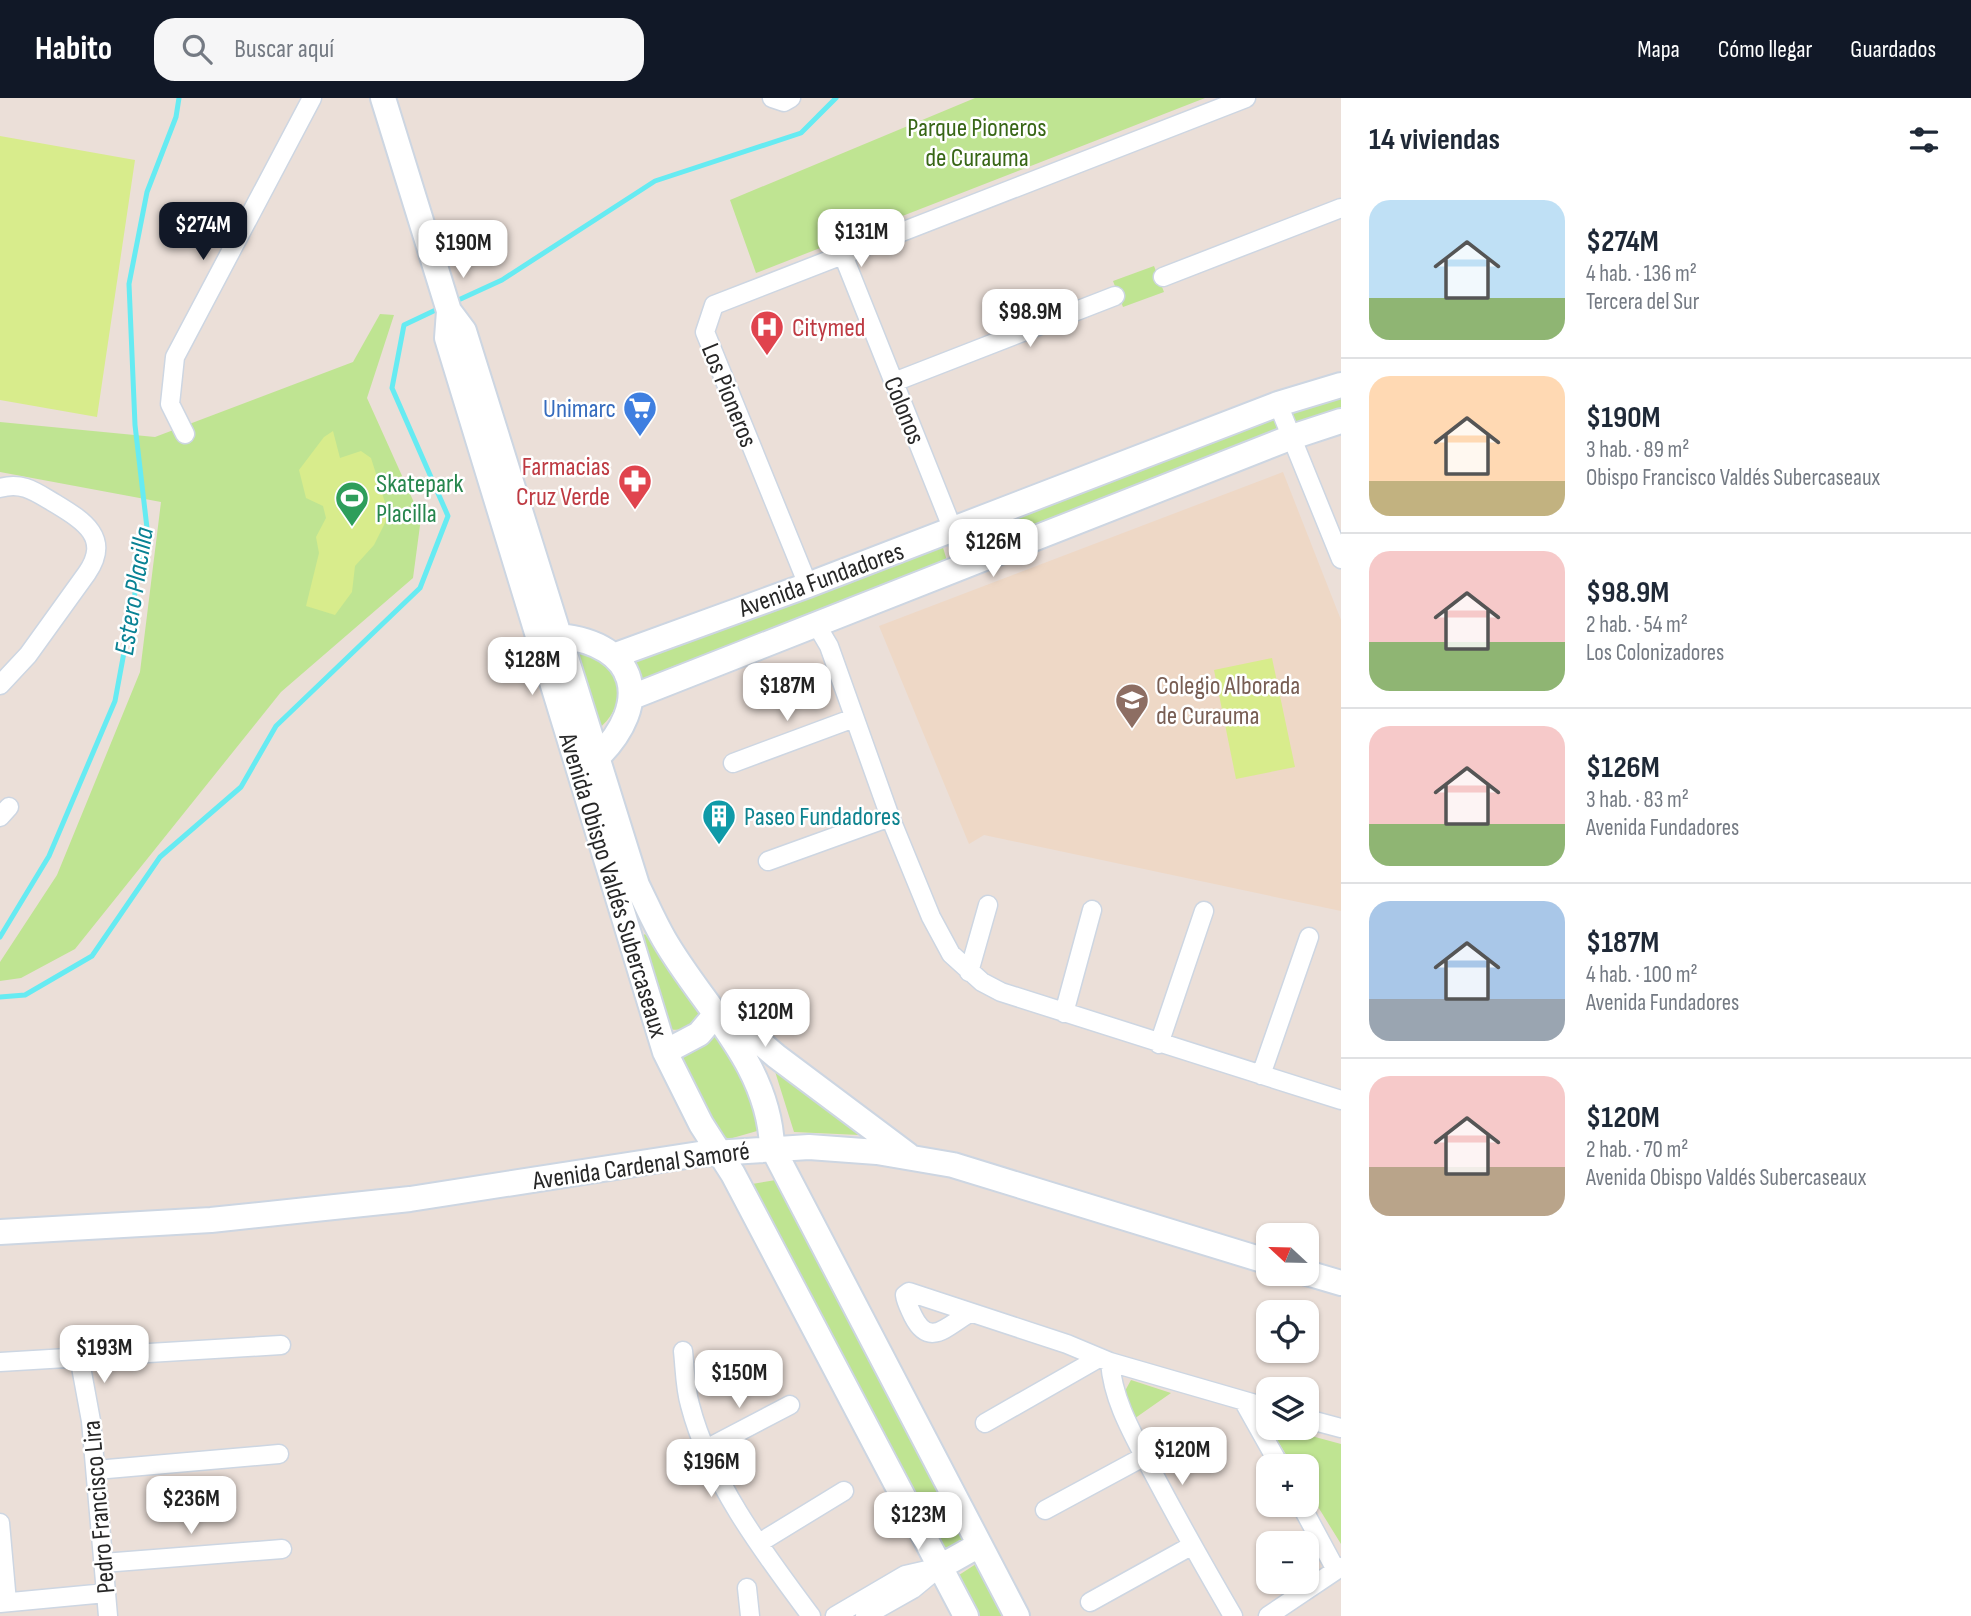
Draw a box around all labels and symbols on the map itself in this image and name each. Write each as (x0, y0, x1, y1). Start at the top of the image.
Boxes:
park label: Parque Pioneros de Curauma (907, 113, 1047, 174)
pin: $274M (154, 202, 252, 262)
pin: $131M (812, 209, 910, 269)
pin: $190M (414, 220, 512, 280)
pin: $98.9M (973, 289, 1087, 349)
hospital icon: Citymed (748, 308, 786, 357)
place label: Citymed (792, 313, 865, 344)
street label: Los Pioneros (694, 339, 763, 452)
street label: Colonos (876, 372, 931, 449)
supermarket icon: Unimarc (621, 389, 659, 438)
place label: Unimarc (543, 394, 616, 425)
place label: Farmacias Cruz Verde (516, 452, 610, 513)
pharmacy icon: Farmacias Cruz Verde (616, 462, 654, 511)
place label: Skatepark Placilla (376, 469, 463, 530)
sports icon: Skatepark Placilla (333, 479, 371, 528)
pin: $126M (944, 519, 1042, 579)
water label: Estero Placilla (108, 524, 161, 658)
street label: Avenida Fundadores (734, 536, 908, 625)
pin: $128M (483, 638, 581, 697)
pin: $187M (738, 664, 836, 723)
place label: Colegio Alborada de Curauma (1156, 671, 1300, 732)
school or university icon: Colegio Alborada de Curauma (1113, 681, 1151, 730)
street label: Avenida Obispo Valdés Subercaseaux (551, 728, 674, 1042)
building icon: Paseo Fundadores (700, 797, 738, 846)
place label: Paseo Fundadores (744, 802, 901, 833)
pin: $120M (716, 990, 814, 1049)
street label: Avenida Cardenal Samoré (530, 1136, 752, 1197)
north arrow (1256, 1223, 1320, 1286)
pin: $193M (55, 1326, 153, 1385)
pin: $150M (690, 1350, 788, 1410)
street label: Pedro Francisco Lira (76, 1419, 122, 1595)
pin: $120M (1133, 1428, 1231, 1487)
pin: $196M (662, 1440, 760, 1499)
pin: $236M (142, 1476, 240, 1536)
pin: $123M (869, 1492, 967, 1552)

